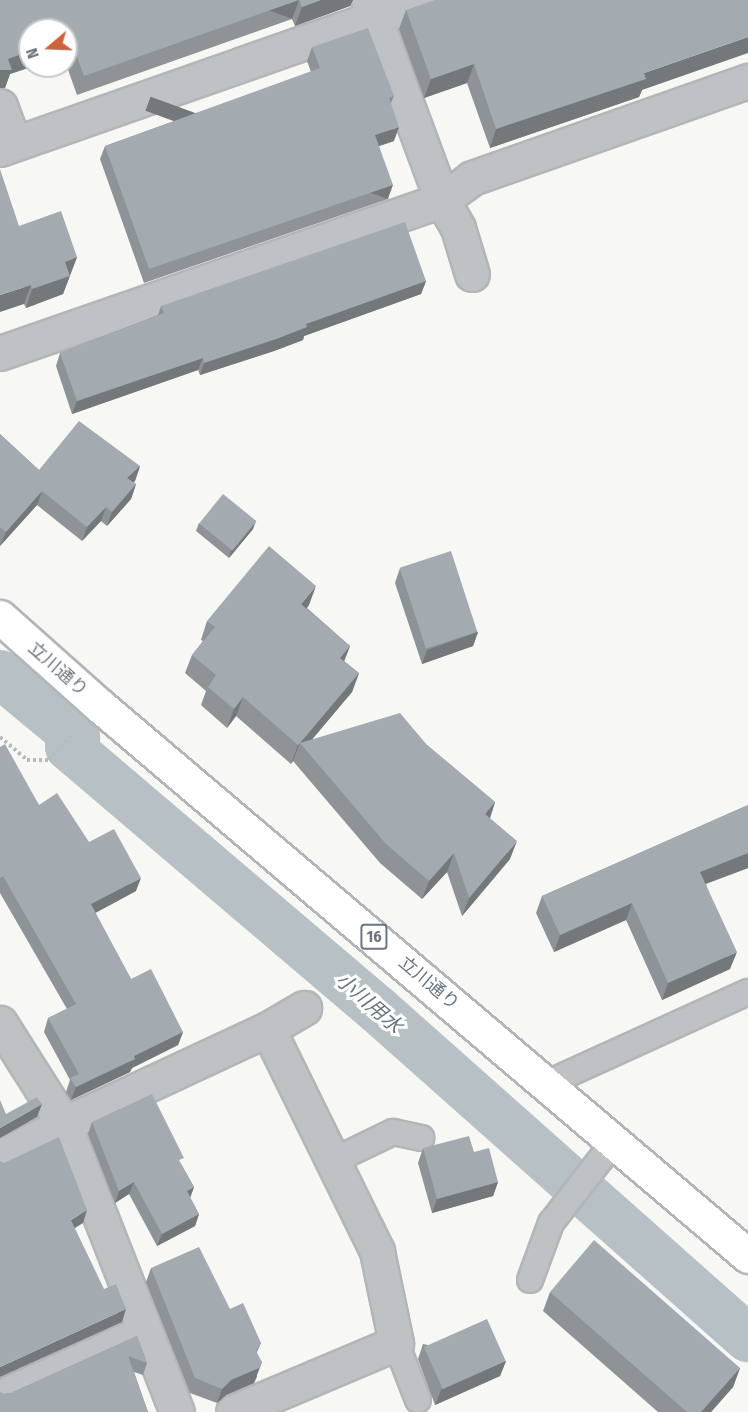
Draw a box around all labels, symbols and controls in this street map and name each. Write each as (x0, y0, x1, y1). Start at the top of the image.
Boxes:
north arrow (18, 18, 78, 78)
text: N (22, 46, 43, 61)
street label: 立川通り (24, 637, 92, 701)
road number: 16 (359, 924, 389, 950)
street label: 立川通り (394, 952, 464, 1014)
water label: 小川用水 (331, 968, 407, 1038)

